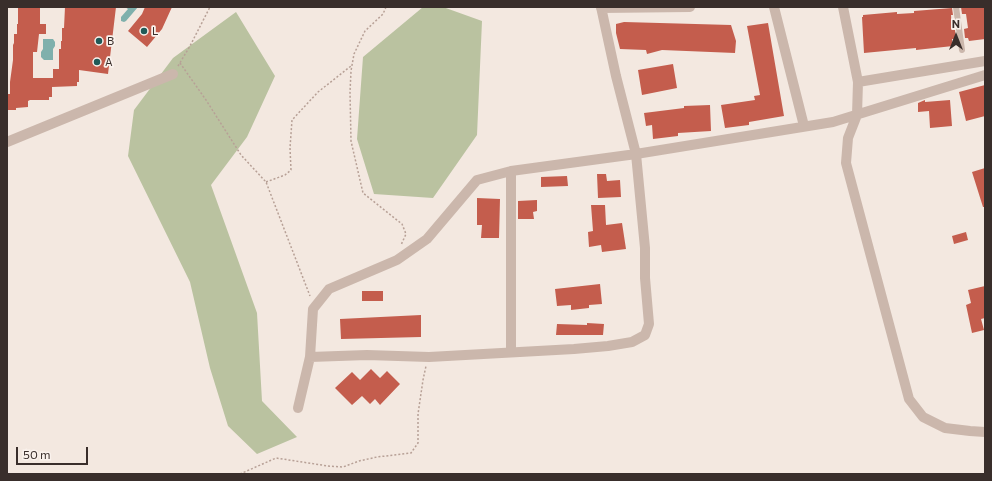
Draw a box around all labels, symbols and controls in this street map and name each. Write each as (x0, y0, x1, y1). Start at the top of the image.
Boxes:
north arrow (936, 16, 976, 56)
text: N (952, 17, 960, 30)
place label: L (152, 24, 158, 38)
marker: L (139, 26, 149, 36)
place label: B (107, 34, 114, 48)
marker: B (94, 36, 104, 46)
place label: A (105, 55, 113, 69)
marker: A (92, 57, 102, 67)
scale bar (18, 439, 90, 465)
text: 50 m (23, 447, 51, 461)

